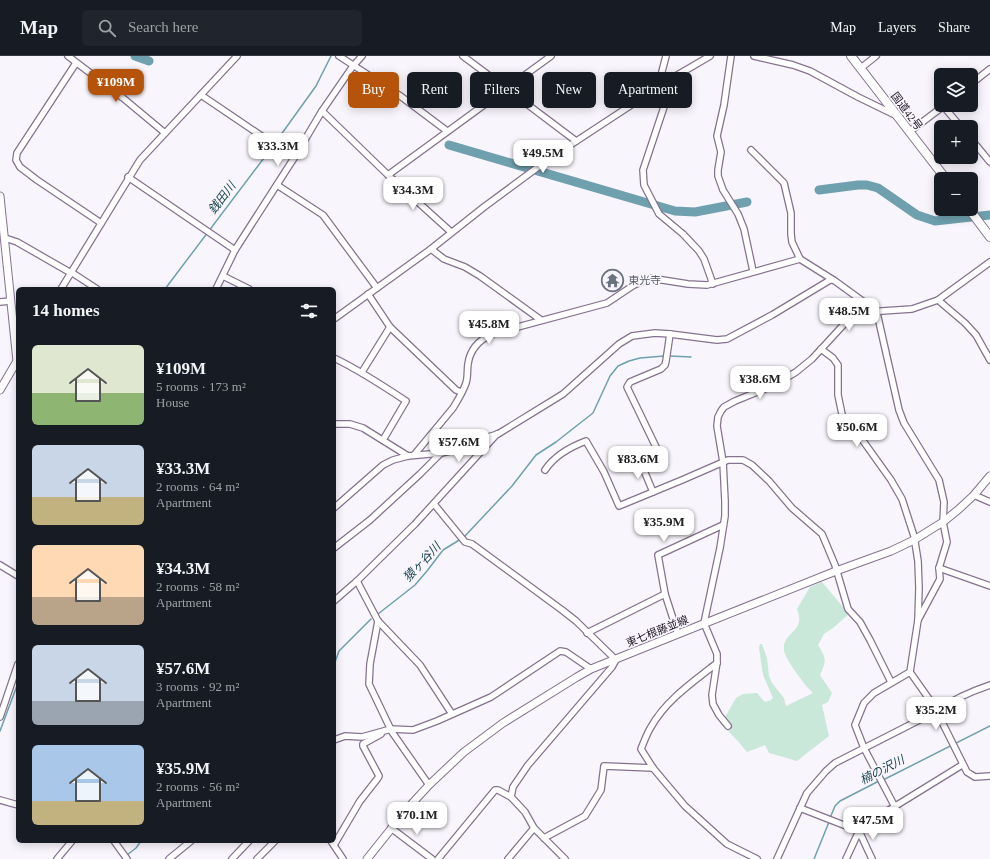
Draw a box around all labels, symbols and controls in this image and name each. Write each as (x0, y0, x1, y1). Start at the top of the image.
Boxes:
search box (82, 10, 362, 46)
text: Map (20, 17, 58, 38)
icon: search (96, 17, 118, 39)
text: Search here (128, 19, 198, 35)
text: Map (830, 20, 856, 35)
text: Layers (878, 20, 916, 35)
text: Share (938, 20, 970, 35)
map controls (934, 68, 978, 216)
button: layers (934, 68, 978, 112)
pin: ¥109M (88, 69, 144, 103)
chip: Buy (348, 72, 399, 108)
chip: Rent (407, 72, 462, 108)
chip: Filters (470, 72, 534, 108)
chip: New (542, 72, 596, 108)
chip: Apartment (604, 72, 692, 108)
text: ¥109M (97, 74, 135, 89)
street label: 国道42号 (889, 90, 925, 132)
button: + (934, 120, 978, 164)
pin: ¥33.3M (245, 133, 311, 167)
text: ¥33.3M (257, 138, 299, 153)
pin: ¥49.5M (510, 140, 576, 174)
text: ¥49.5M (522, 145, 564, 160)
button: − (934, 172, 978, 216)
pin: ¥34.3M (380, 177, 446, 211)
water label: 銭田川 (206, 178, 240, 217)
text: ¥34.3M (392, 182, 434, 197)
temple icon: 東光寺 (600, 267, 626, 293)
place label: 東光寺 (628, 274, 661, 286)
pin: ¥48.5M (816, 298, 882, 332)
icon: filters (298, 300, 320, 322)
text: 14 homes (32, 301, 100, 320)
text: ¥48.5M (828, 303, 870, 318)
pin: ¥45.8M (456, 311, 522, 345)
text: ¥45.8M (468, 316, 510, 331)
text: ¥109M (156, 359, 206, 378)
icon: home (64, 361, 112, 409)
pin: ¥38.6M (727, 366, 793, 400)
text: ¥38.6M (739, 371, 781, 386)
text: 5 rooms · 173 m² (156, 379, 246, 394)
text: House (156, 395, 189, 410)
pin: ¥50.6M (824, 414, 890, 448)
text: ¥50.6M (836, 419, 878, 434)
pin: ¥57.6M (426, 429, 492, 463)
text: ¥57.6M (438, 434, 480, 449)
pin: ¥83.6M (605, 446, 671, 480)
text: ¥83.6M (617, 451, 659, 466)
text: ¥33.3M (156, 459, 210, 478)
icon: home (64, 461, 112, 509)
text: 2 rooms · 64 m² (156, 479, 239, 494)
text: Apartment (156, 495, 212, 510)
pin: ¥35.9M (631, 509, 697, 543)
text: ¥35.9M (643, 514, 685, 529)
water label: 猿ヶ谷川 (401, 538, 445, 584)
text: ¥34.3M (156, 559, 210, 578)
icon: home (64, 561, 112, 609)
text: 2 rooms · 58 m² (156, 579, 239, 594)
text: Apartment (156, 595, 212, 610)
street label: 東七根藤並線 (624, 613, 690, 649)
text: ¥57.6M (156, 659, 210, 678)
icon: home (64, 661, 112, 709)
text: 3 rooms · 92 m² (156, 679, 239, 694)
text: Apartment (156, 695, 212, 710)
pin: ¥35.2M (903, 697, 969, 731)
text: ¥35.2M (915, 702, 957, 717)
water label: 楠の沢川 (857, 752, 908, 787)
text: ¥35.9M (156, 759, 210, 778)
icon: home (64, 761, 112, 809)
text: 2 rooms · 56 m² (156, 779, 239, 794)
text: Apartment (156, 795, 212, 810)
pin: ¥70.1M (384, 802, 450, 836)
text: ¥70.1M (396, 807, 438, 822)
pin: ¥47.5M (840, 807, 906, 841)
text: ¥47.5M (852, 812, 894, 827)

